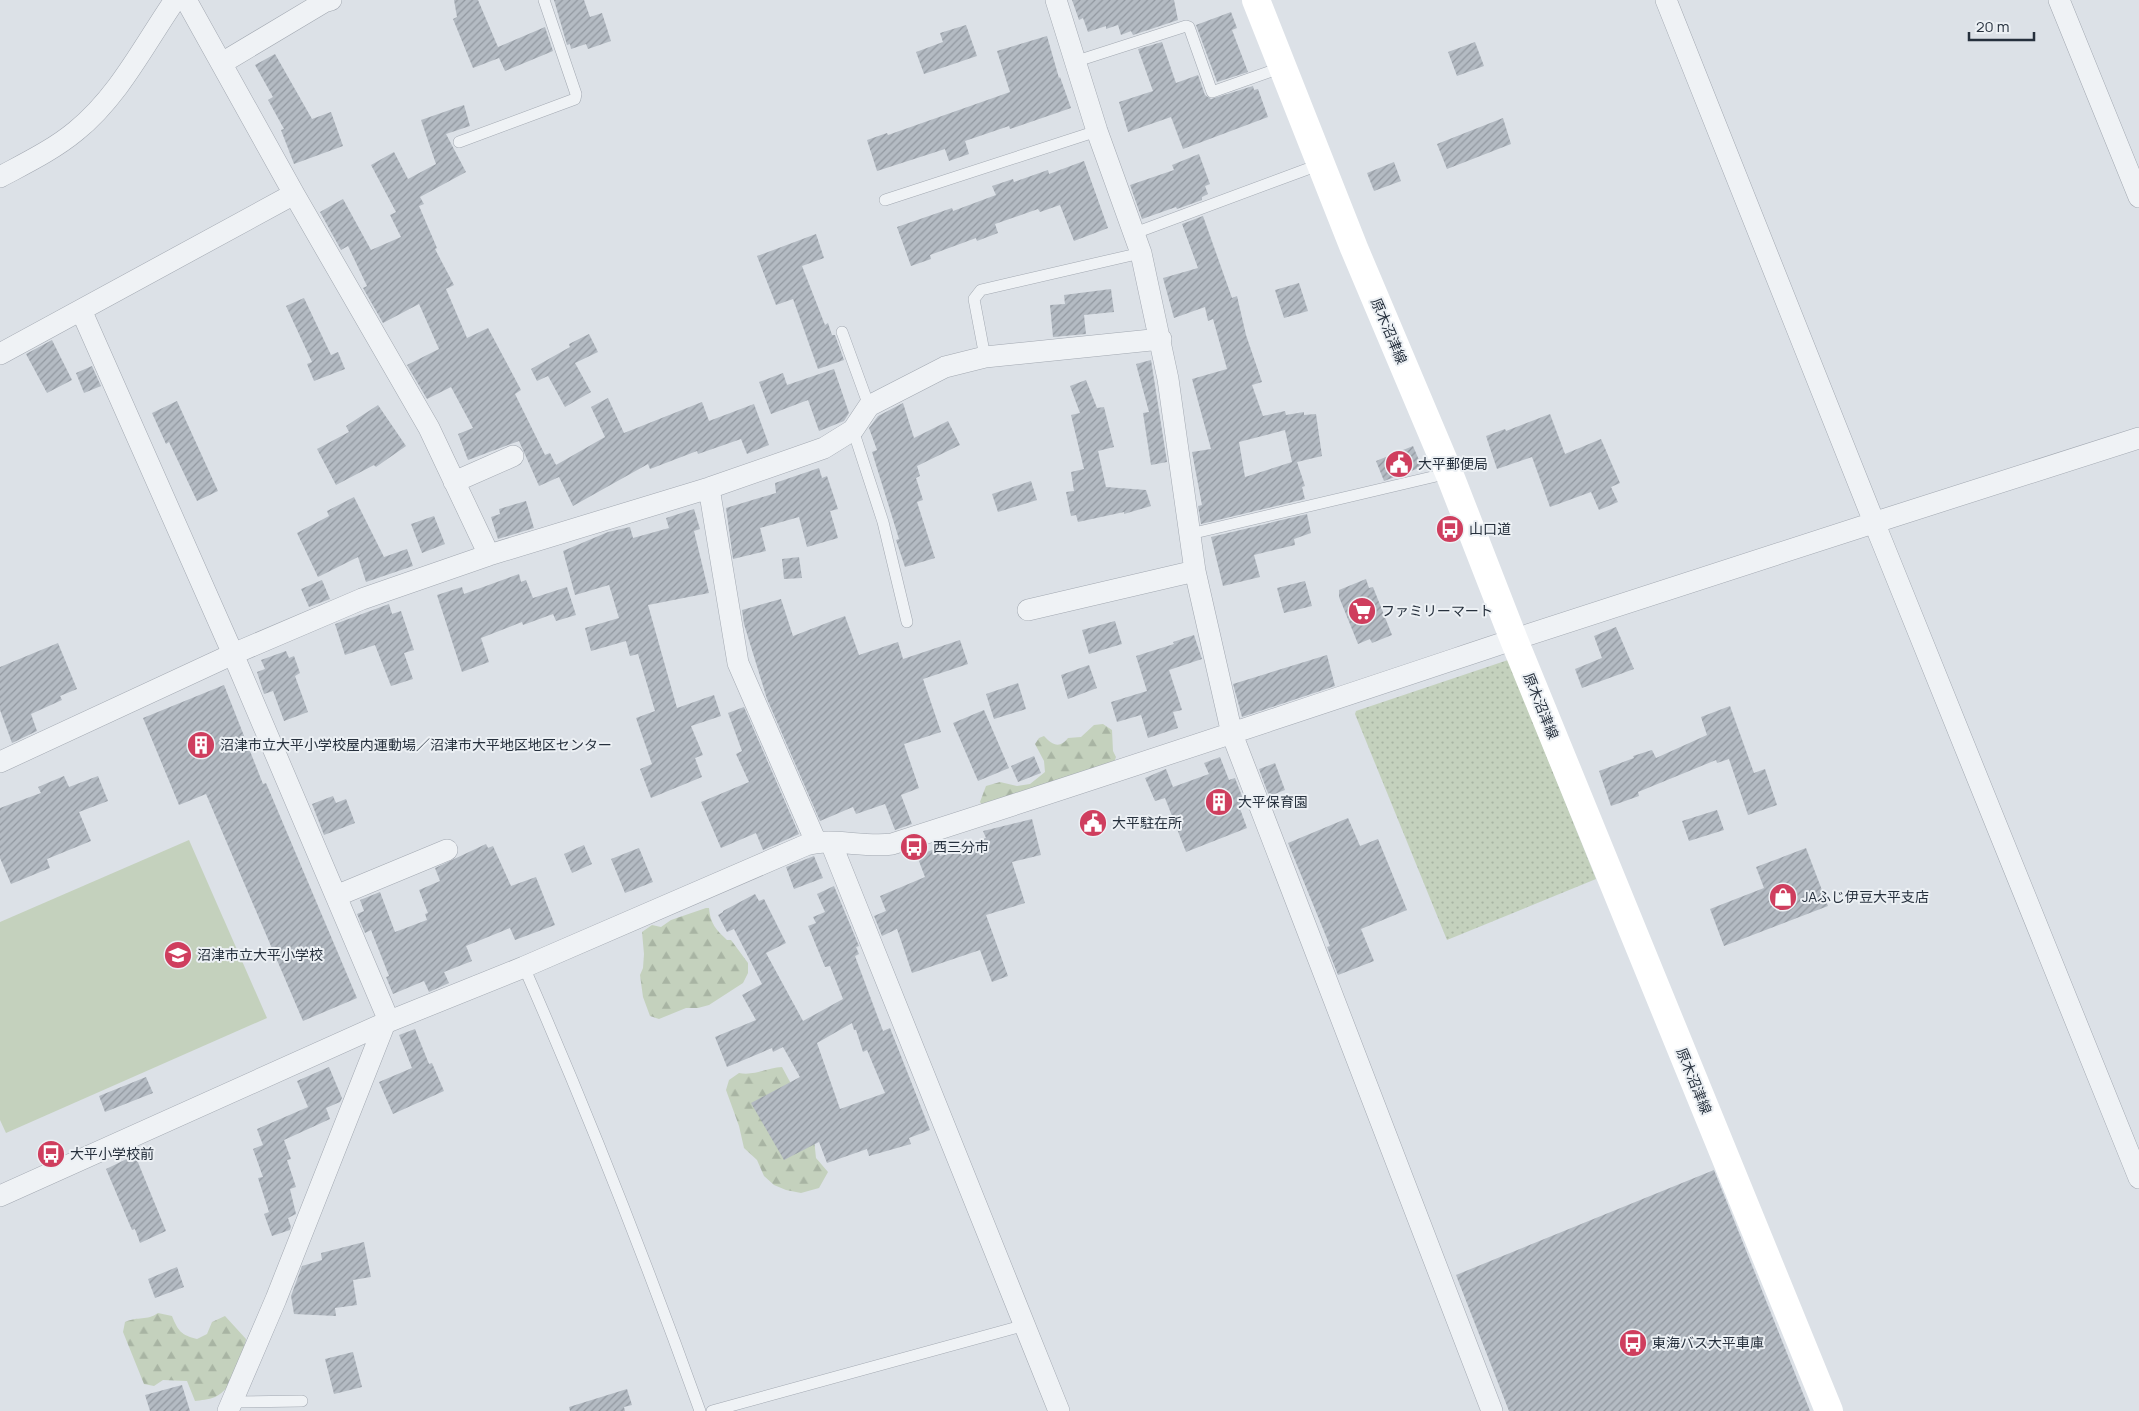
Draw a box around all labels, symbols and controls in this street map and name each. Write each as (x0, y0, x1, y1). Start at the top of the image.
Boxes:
scale bar (1969, 10, 2034, 42)
text: 20 m (1976, 16, 2009, 37)
street label: 原木沼津線 (1367, 295, 1412, 367)
public building icon: 大平郵便局 (1384, 449, 1414, 479)
place label: 大平郵便局 (1418, 454, 1488, 473)
bus stop icon: 山口道 (1435, 514, 1465, 544)
place label: 山口道 (1469, 519, 1511, 538)
supermarket icon: ファミリーマート (1347, 596, 1377, 626)
place label: ファミリーマート (1381, 601, 1493, 620)
street label: 原木沼津線 (1520, 670, 1563, 742)
building icon: 沼津市立大平小学校屋内運動場／沼津市大平地区地区センター (186, 730, 216, 760)
place label: 沼津市立大平小学校屋内運動場／沼津市大平地区地区センター (220, 735, 612, 754)
building icon: 大平保育園 (1204, 787, 1234, 817)
place label: 大平保育園 (1238, 792, 1308, 811)
public building icon: 大平駐在所 (1078, 808, 1108, 838)
place label: 大平駐在所 (1112, 813, 1182, 832)
bus stop icon: 西三分市 (899, 832, 929, 862)
place label: 西三分市 (933, 837, 989, 856)
shop icon: JAふじ伊豆大平支店 (1768, 882, 1798, 912)
place label: JAふじ伊豆大平支店 (1802, 887, 1929, 906)
school or university icon: 沼津市立大平小学校 (163, 940, 193, 970)
place label: 沼津市立大平小学校 (197, 945, 323, 964)
street label: 原木沼津線 (1673, 1045, 1716, 1117)
bus stop icon: 大平小学校前 (36, 1139, 66, 1169)
place label: 大平小学校前 (70, 1144, 154, 1163)
bus stop icon: 東海バス大平車庫 (1618, 1328, 1648, 1358)
place label: 東海バス大平車庫 (1652, 1333, 1764, 1352)

